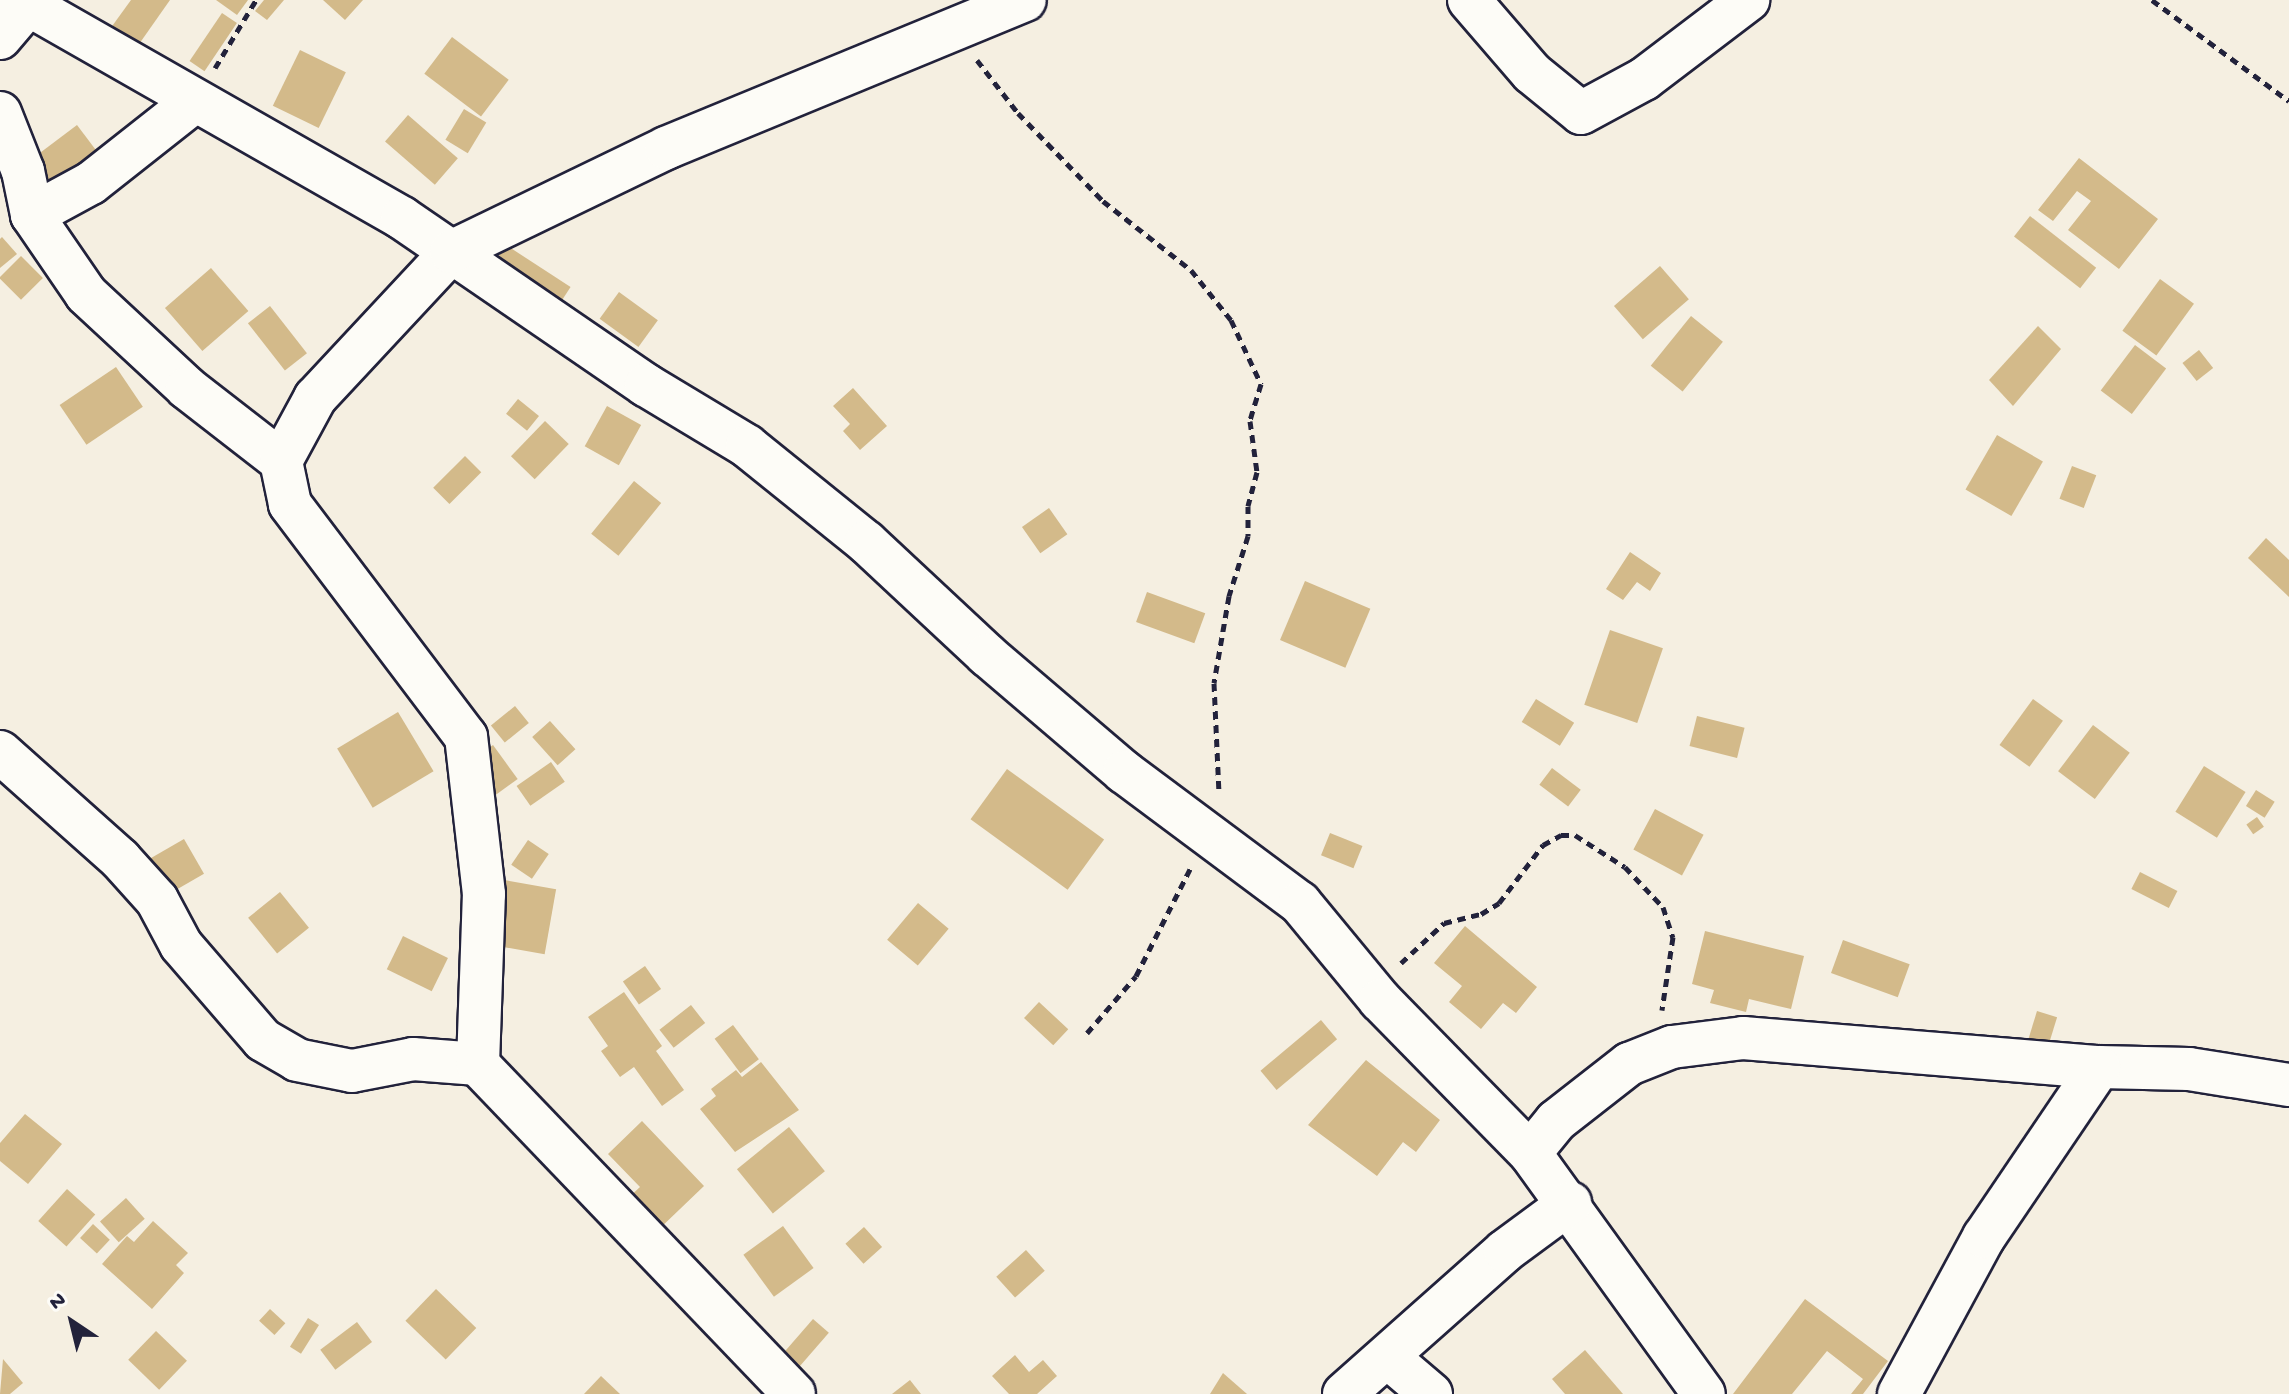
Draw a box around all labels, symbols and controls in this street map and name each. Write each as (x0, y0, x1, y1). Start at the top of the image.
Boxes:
north arrow (32, 1282, 112, 1362)
text: N (45, 1288, 72, 1317)

